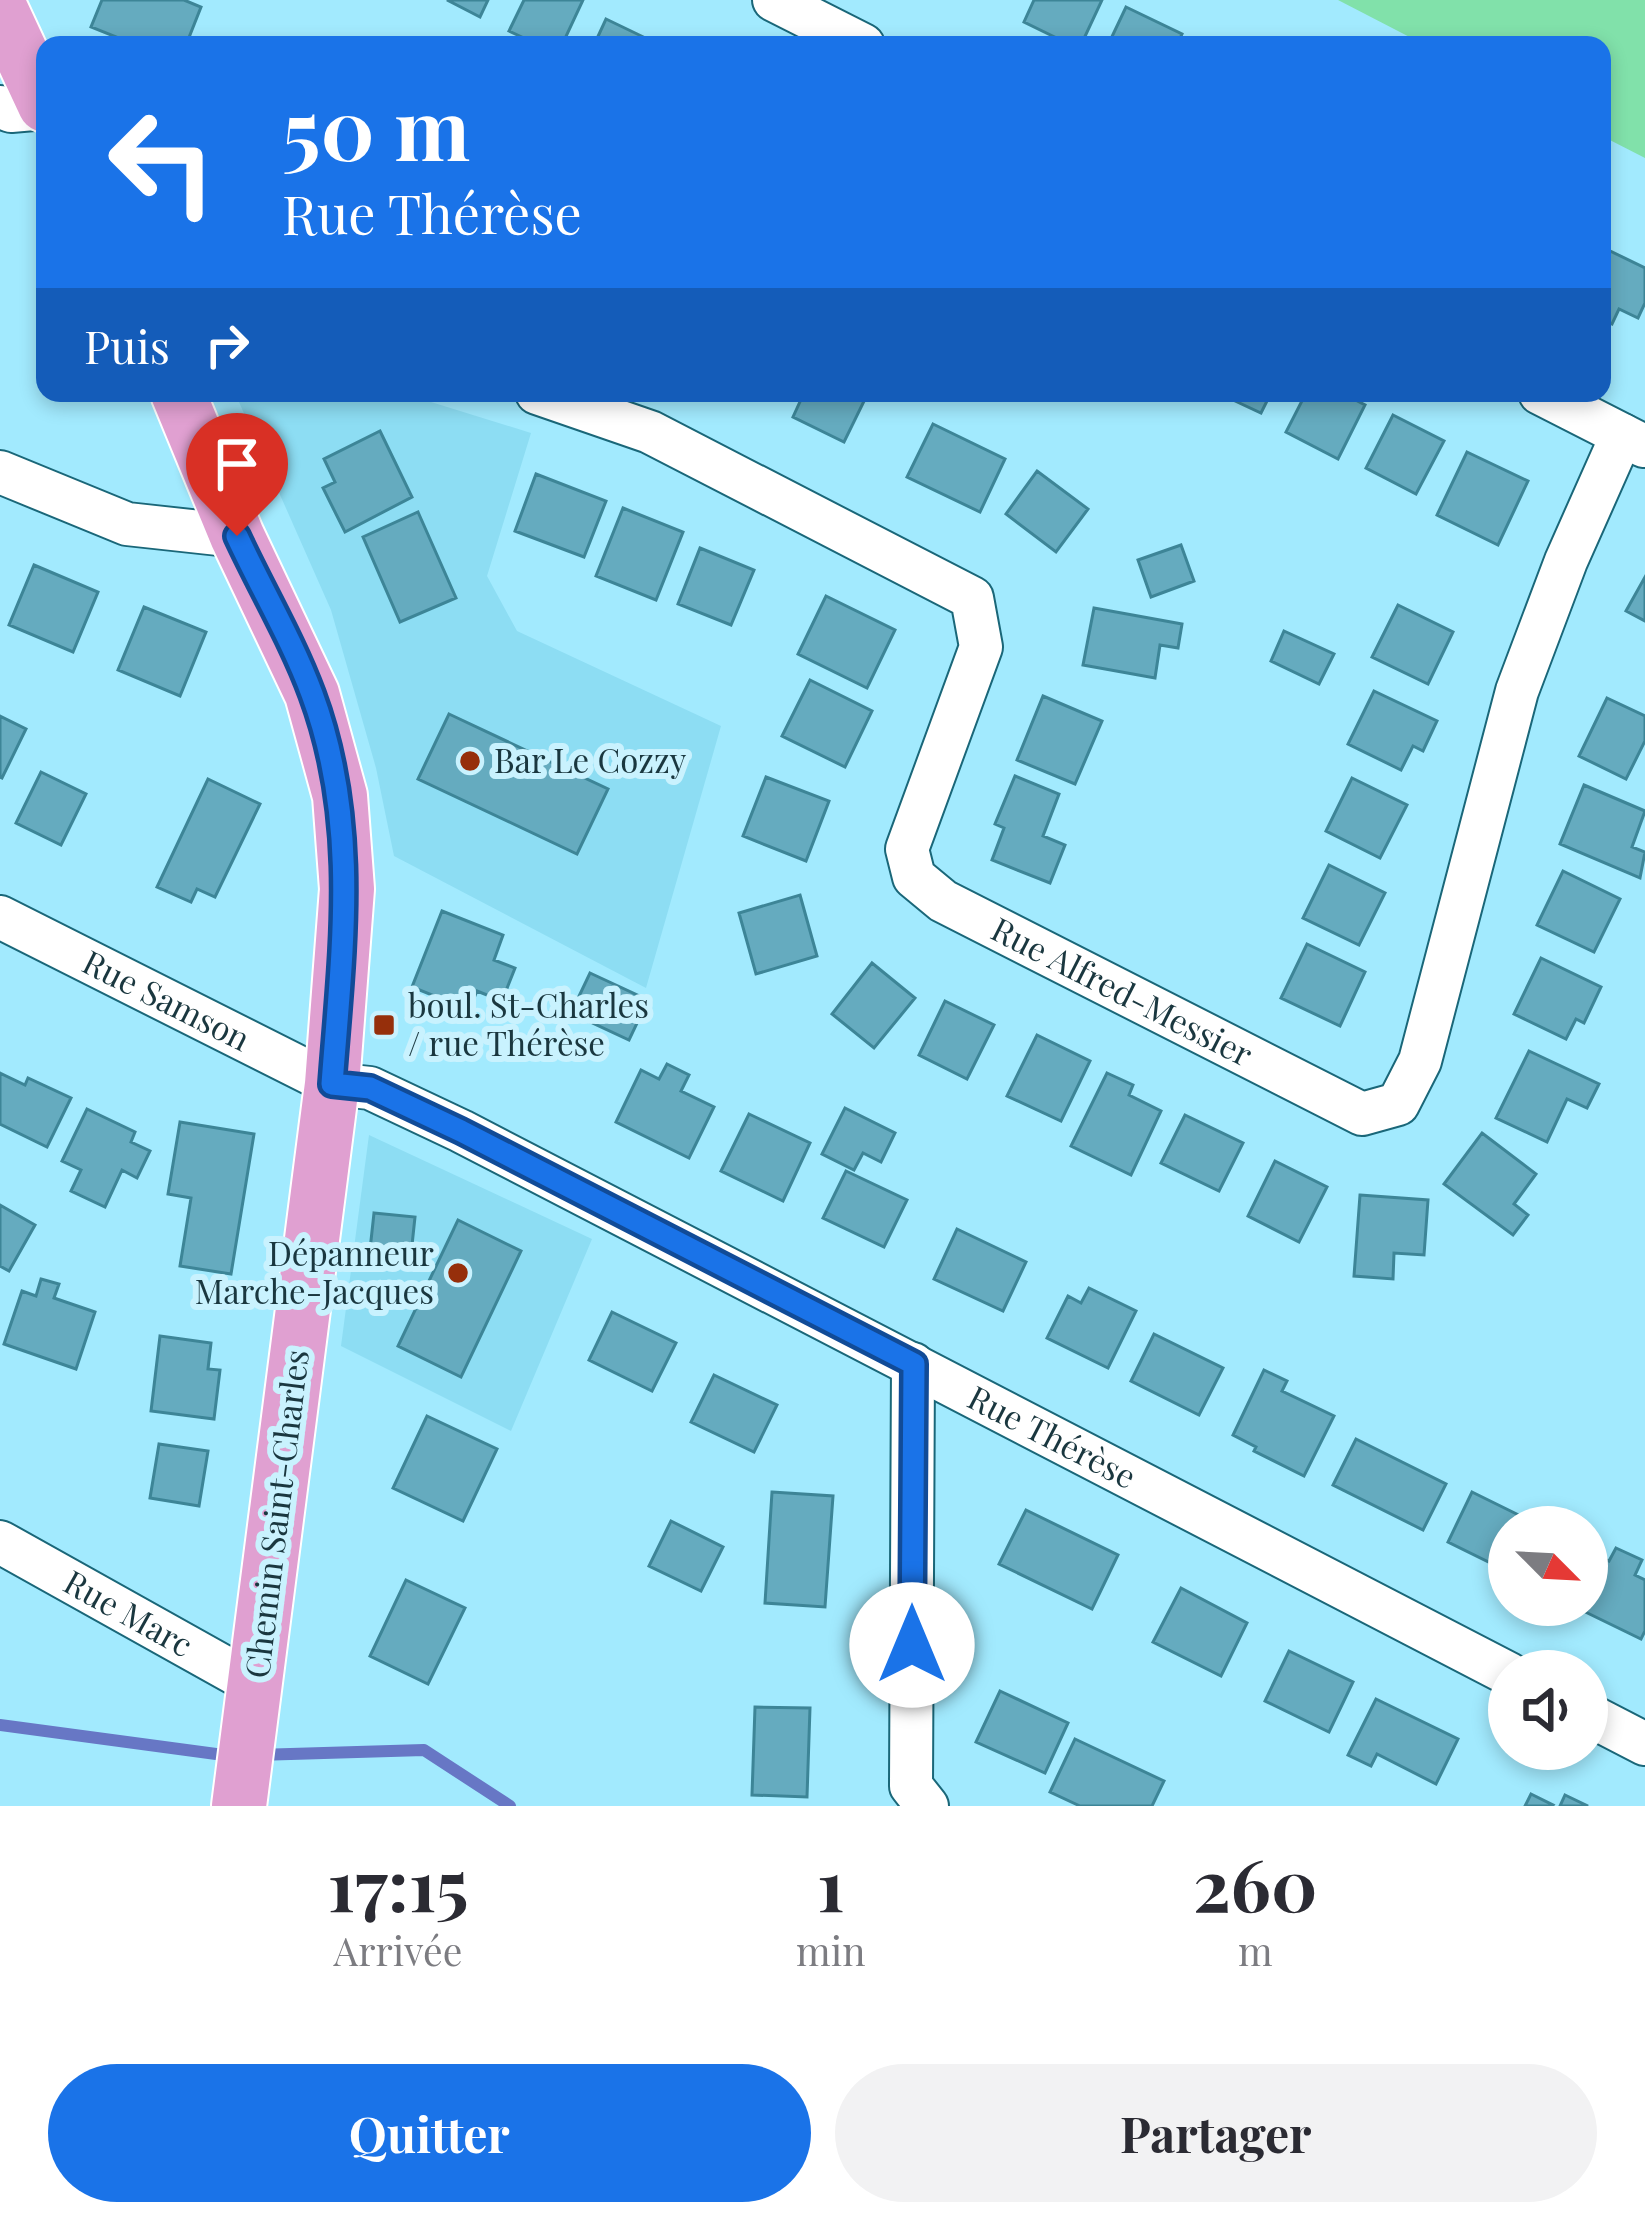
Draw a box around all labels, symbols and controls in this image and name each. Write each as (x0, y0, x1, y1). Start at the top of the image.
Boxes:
text: 50 m (282, 70, 470, 182)
icon: left (84, 84, 240, 240)
text: Rue Thérèse (282, 177, 582, 249)
icon: right (194, 312, 260, 378)
text: Puis (84, 315, 170, 375)
pin (186, 413, 288, 536)
icon: arrive (204, 431, 270, 497)
place label: Bar Le Cozzy (494, 737, 687, 781)
marker: Bar Le Cozzy (457, 748, 483, 774)
street label: Rue Alfred-Messier (985, 906, 1261, 1075)
street label: Rue Samson (76, 938, 258, 1059)
place label: boul. St-Charles / rue Thérèse (408, 982, 649, 1064)
marker: boul. St-Charles / rue Thérèse (371, 1012, 397, 1038)
place label: Dépanneur Marche-Jacques (195, 1230, 434, 1312)
marker: Dépanneur Marche-Jacques (445, 1260, 471, 1286)
street label: Chemin Saint-Charles (233, 1347, 317, 1681)
street label: Rue Thérèse (961, 1374, 1144, 1497)
north arrow (1488, 1506, 1608, 1626)
map controls (1488, 1506, 1608, 1770)
street label: Rue Marc (57, 1558, 201, 1665)
position arrow (849, 1582, 975, 1708)
button: sound (1488, 1650, 1608, 1770)
text: 17:15 (328, 1834, 469, 1930)
text: 1 (817, 1834, 845, 1930)
text: 260 (1193, 1834, 1317, 1930)
text: Arrivée (334, 1924, 463, 1976)
text: min (796, 1924, 865, 1976)
text: m (1238, 1924, 1273, 1976)
button: Quitter (48, 2064, 811, 2202)
button: Partager (835, 2064, 1597, 2202)

